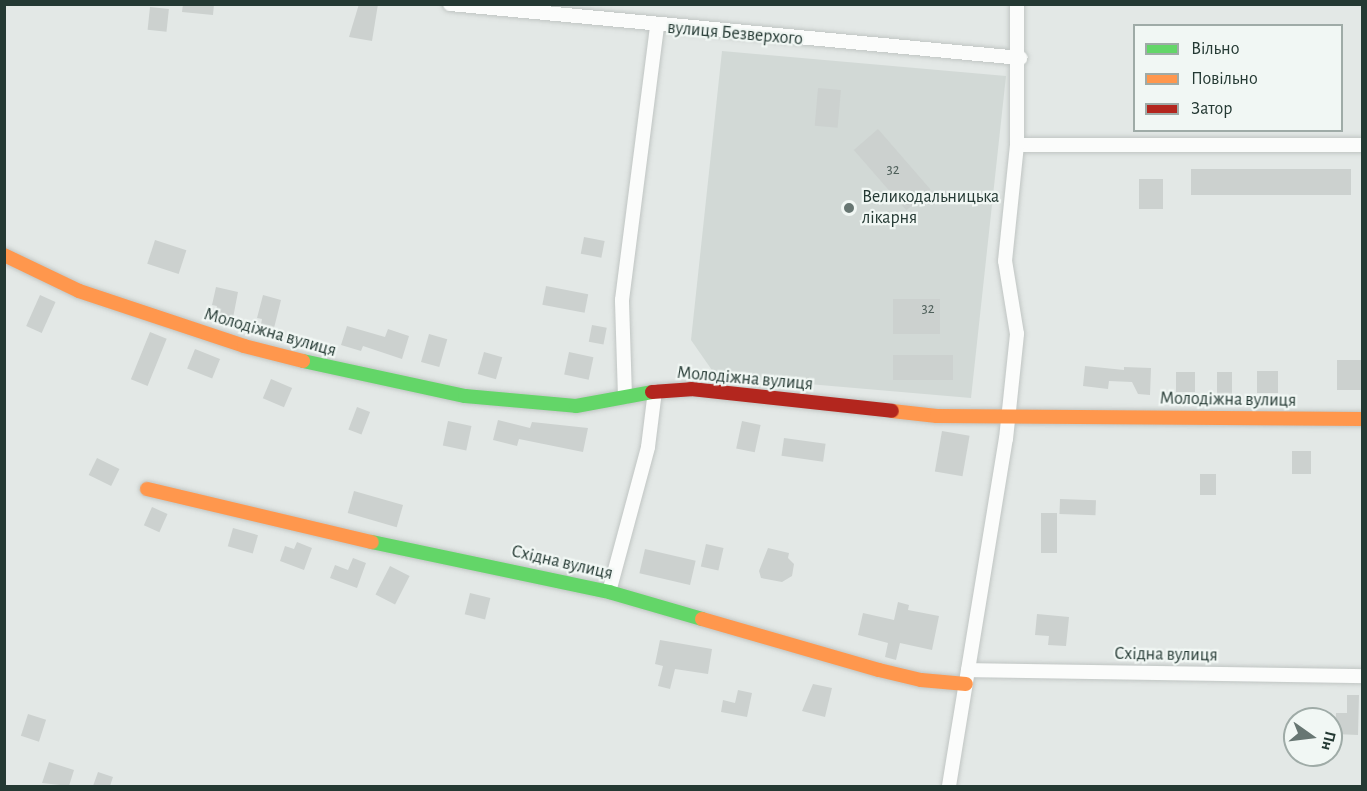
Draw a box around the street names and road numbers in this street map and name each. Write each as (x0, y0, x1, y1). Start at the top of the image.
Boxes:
street label: вулиця Безверхого (666, 17, 804, 51)
street label: Молодіжна вулиця (201, 304, 339, 362)
street label: Молодіжна вулиця (676, 362, 814, 396)
street label: Молодіжна вулиця (1159, 388, 1297, 412)
street label: Східна вулиця (509, 541, 615, 585)
street label: Східна вулиця (1114, 643, 1218, 667)

